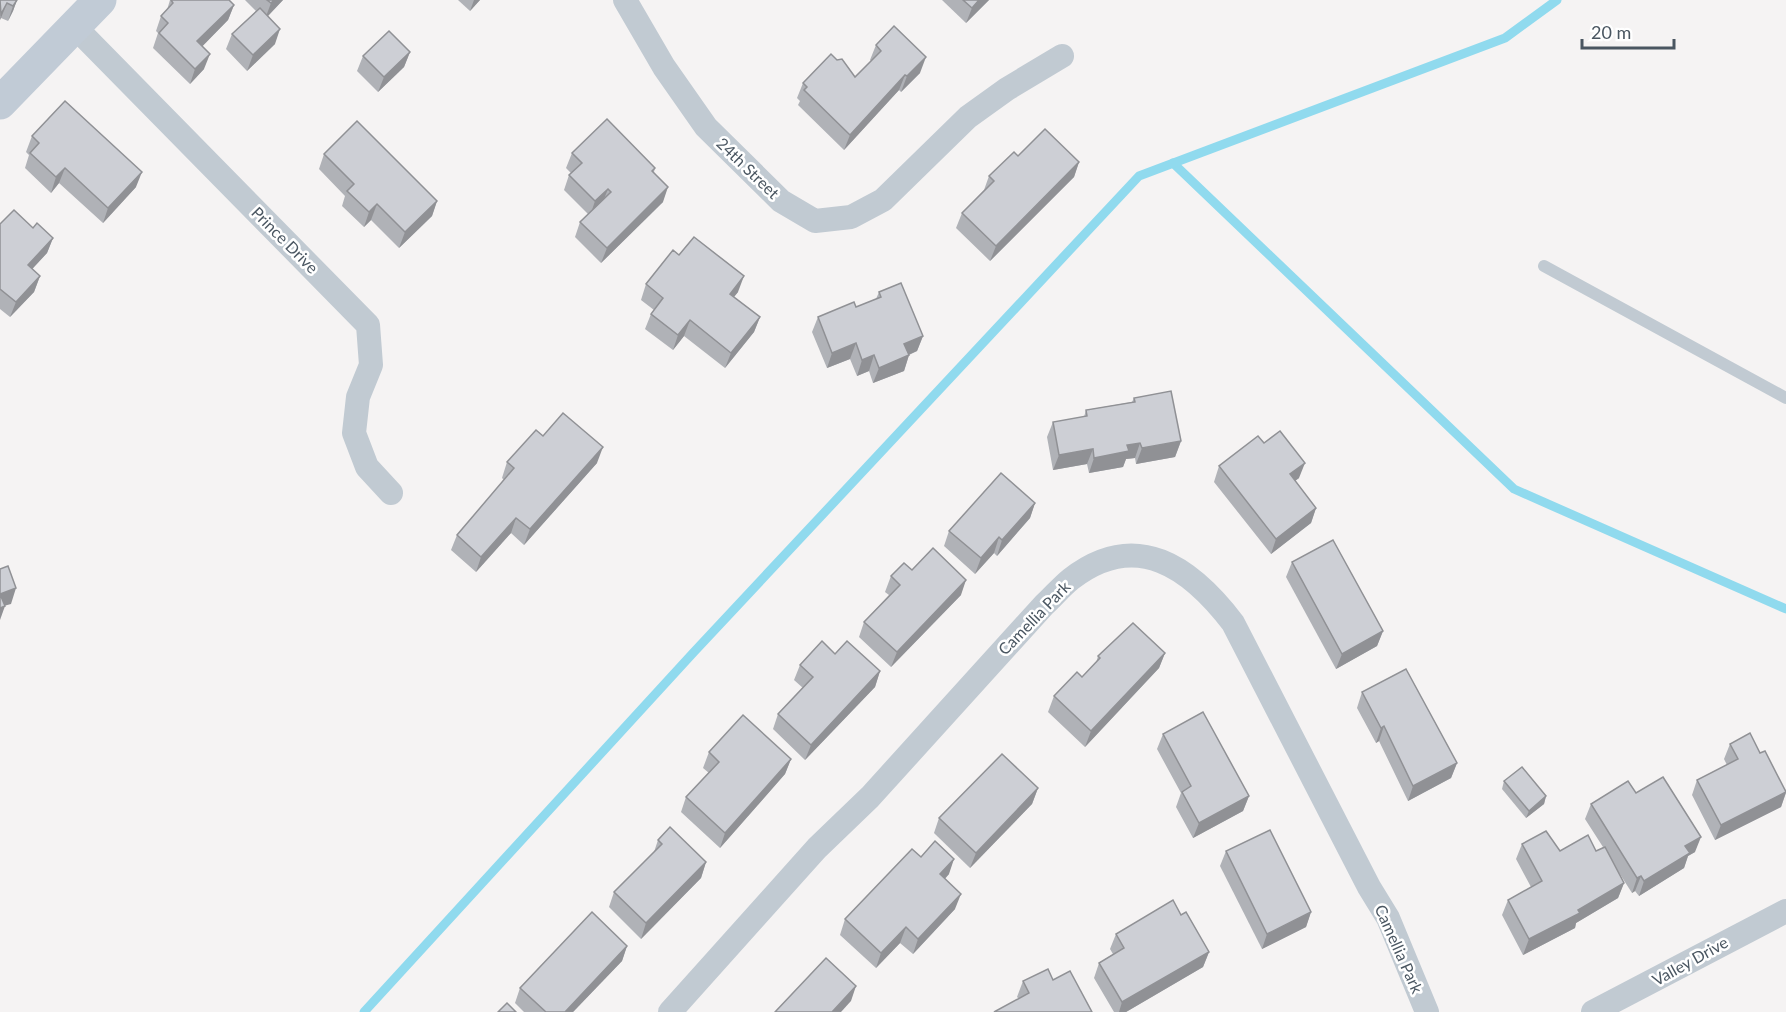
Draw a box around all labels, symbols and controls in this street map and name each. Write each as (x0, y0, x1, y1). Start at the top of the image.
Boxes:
scale bar (1582, 12, 1674, 50)
text: 20 m (1591, 21, 1631, 43)
street label: 24th Street (713, 133, 784, 202)
street label: Prince Drive (248, 202, 323, 277)
street label: Camellia Park (994, 576, 1074, 658)
street label: Camellia Park (1371, 902, 1428, 997)
street label: Valley Drive (1649, 932, 1731, 989)

